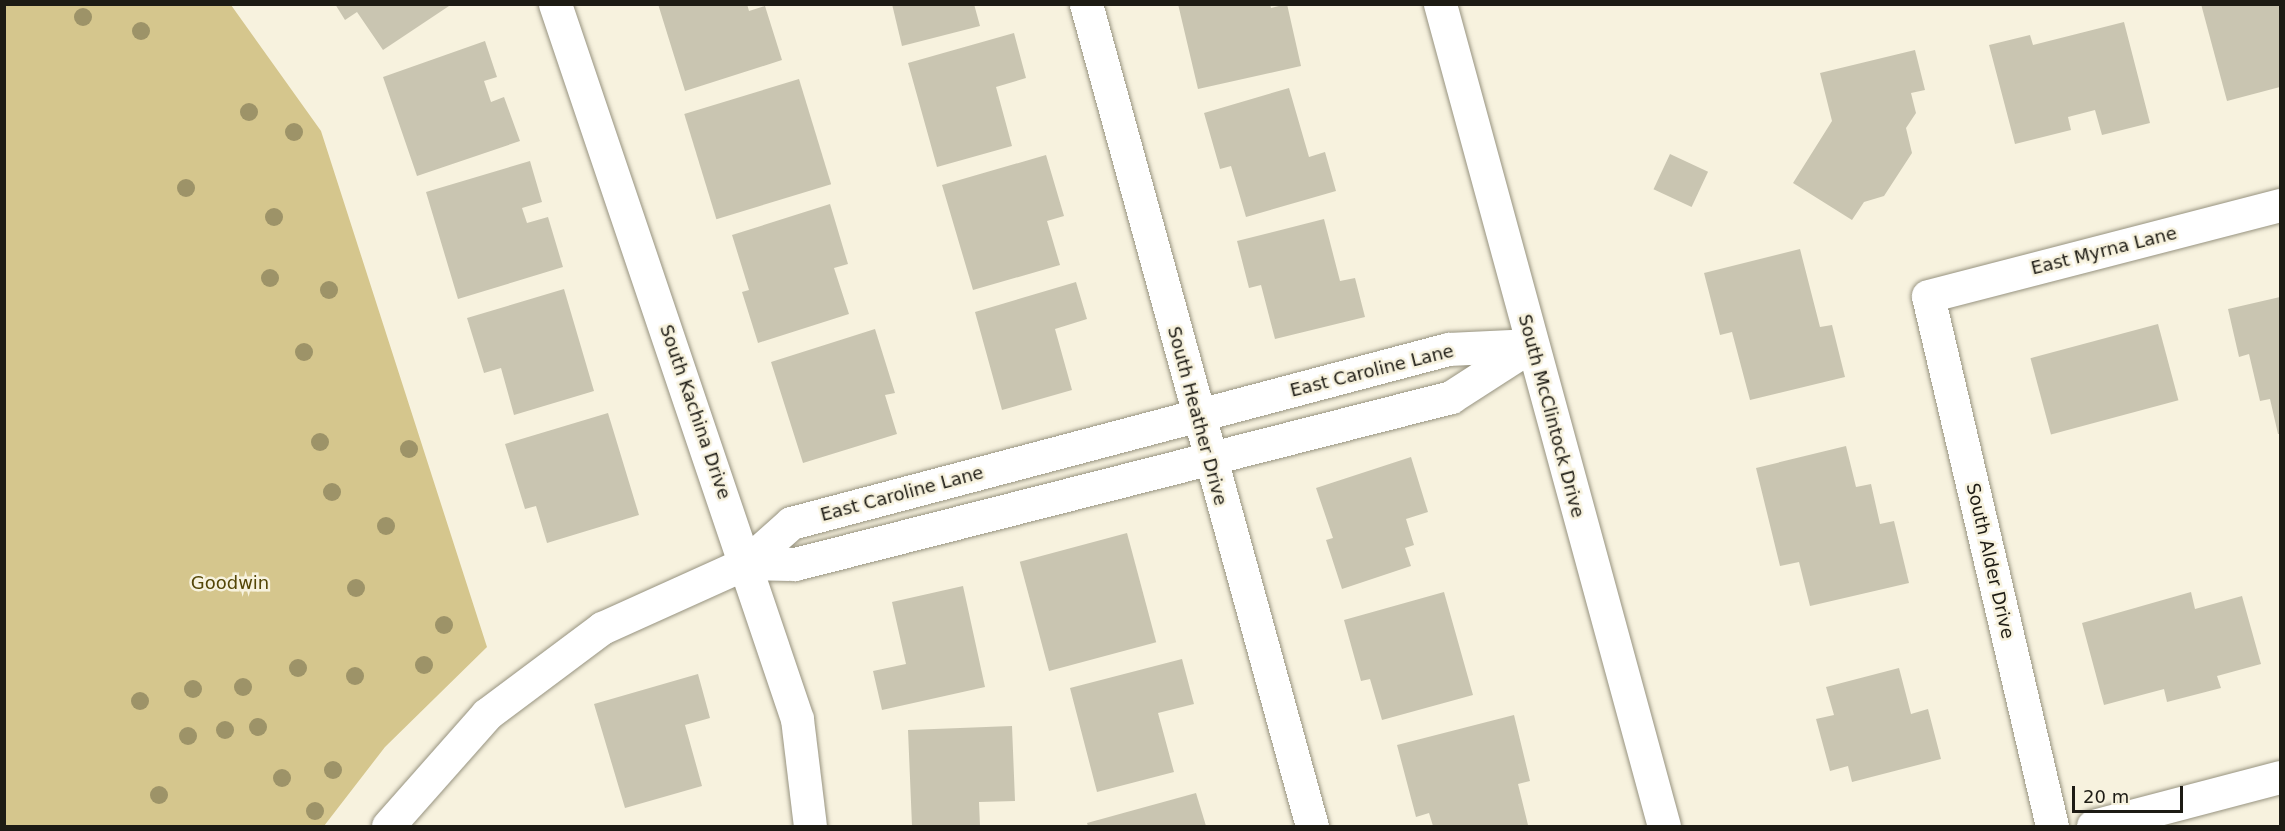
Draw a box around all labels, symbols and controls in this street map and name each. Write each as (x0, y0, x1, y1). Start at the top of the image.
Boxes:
street label: East Myrna Lane (2029, 222, 2179, 280)
street label: South McClintock Drive (1513, 312, 1589, 520)
street label: South Kachina Drive (655, 322, 735, 502)
street label: South Heather Drive (1163, 324, 1231, 508)
street label: East Caroline Lane (1288, 340, 1456, 402)
street label: East Caroline Lane (818, 462, 986, 526)
street label: South Alder Drive (1962, 481, 2018, 641)
park label: Goodwin (191, 572, 269, 594)
scale bar (2075, 774, 2186, 812)
text: 20 m (2083, 786, 2129, 807)

